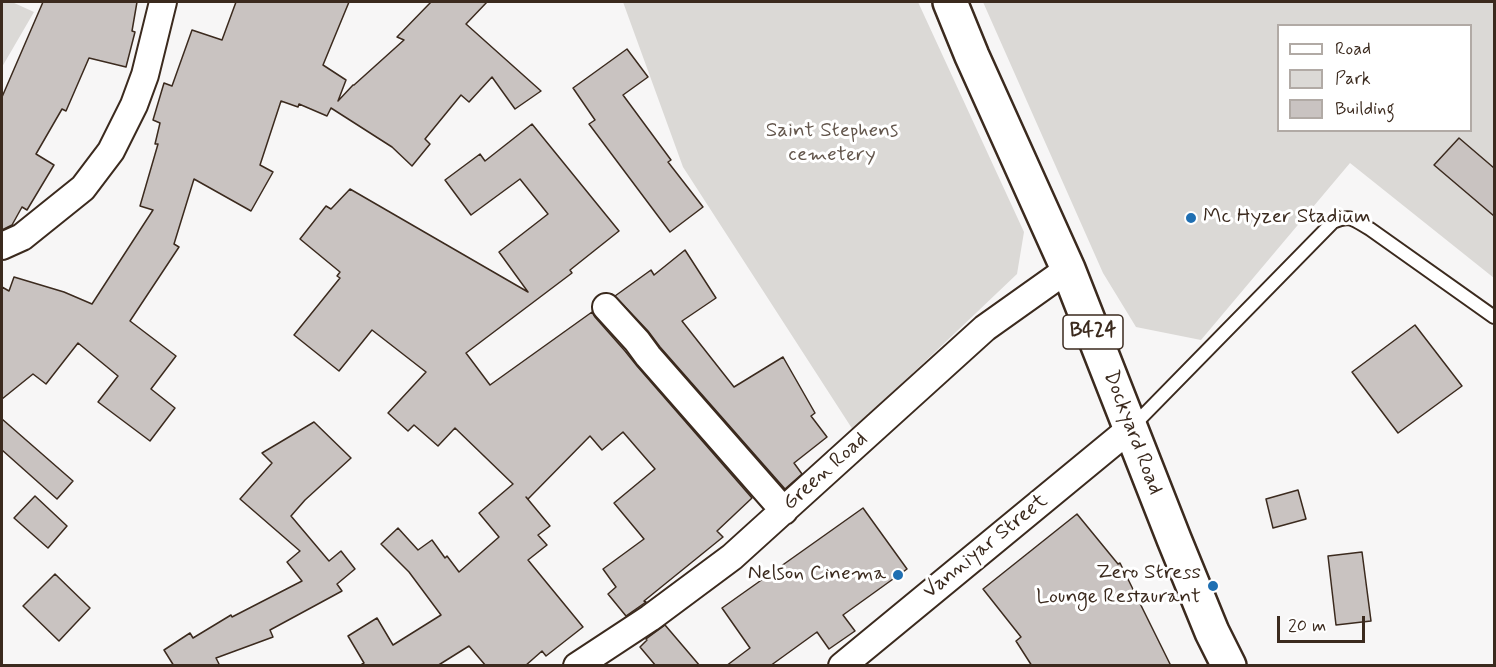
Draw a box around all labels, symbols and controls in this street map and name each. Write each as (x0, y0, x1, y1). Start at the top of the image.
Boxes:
legend (1277, 24, 1472, 132)
text: Road (1335, 37, 1371, 61)
text: Park (1335, 67, 1371, 91)
text: Building (1335, 97, 1395, 121)
park label: Saint Stephens cemetery (766, 119, 898, 169)
place label: Mc Hyzer Stadium (1203, 205, 1371, 231)
marker: Mc Hyzer Stadium (1184, 211, 1198, 225)
road number: B424 (1063, 315, 1123, 349)
street label: Dockyard Road (1097, 368, 1167, 498)
street label: Green Road (778, 427, 874, 517)
street label: Vanniyar Street (919, 489, 1053, 605)
place label: Zero Stress Lounge Restaurant (1036, 561, 1201, 611)
place label: Nelson Cinema (748, 562, 886, 588)
marker: Nelson Cinema (891, 568, 905, 582)
marker: Zero Stress Lounge Restaurant (1206, 579, 1220, 593)
scale bar (1280, 604, 1368, 642)
text: 20 m (1288, 614, 1326, 638)

